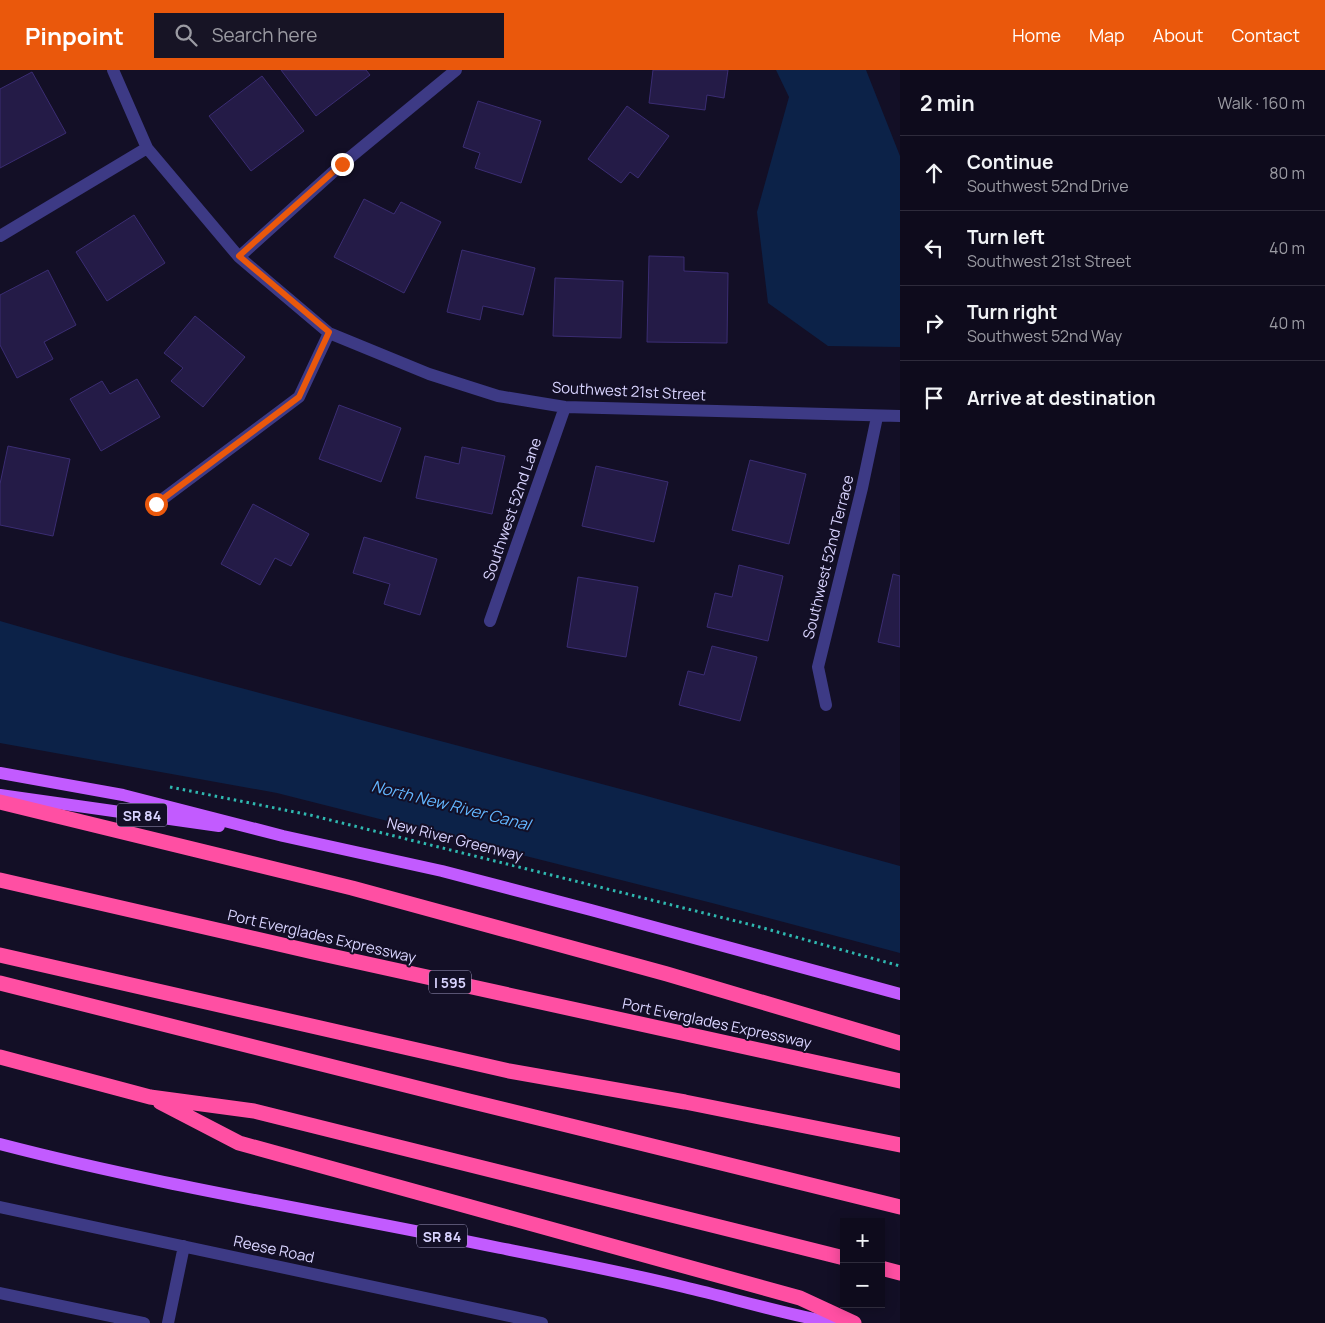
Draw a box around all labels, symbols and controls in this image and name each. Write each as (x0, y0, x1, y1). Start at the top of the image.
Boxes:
search box (154, 13, 504, 58)
text: Pinpoint (25, 19, 124, 52)
icon: search (172, 21, 200, 49)
text: Search here (212, 22, 317, 48)
text: Home (1012, 23, 1061, 47)
text: Map (1089, 23, 1125, 47)
text: About (1153, 23, 1203, 47)
text: Contact (1231, 23, 1300, 47)
text: 2 min (920, 89, 975, 117)
text: Walk · 160 m (1217, 92, 1305, 114)
text: Continue (967, 149, 1053, 175)
route end (331, 153, 354, 176)
icon: ahead (920, 159, 948, 187)
text: 80 m (1269, 162, 1305, 184)
text: Southwest 52nd Drive (967, 175, 1129, 197)
text: Turn left (967, 224, 1045, 250)
icon: left (920, 234, 948, 262)
text: 40 m (1269, 237, 1305, 259)
text: Southwest 21st Street (967, 250, 1131, 272)
text: Turn right (967, 299, 1057, 325)
icon: right (920, 309, 948, 337)
text: 40 m (1269, 312, 1305, 334)
text: Southwest 52nd Way (967, 325, 1122, 347)
street label: Southwest 21st Street (551, 376, 707, 406)
icon: arrive (920, 384, 948, 412)
text: Arrive at destination (967, 385, 1156, 411)
street label: Southwest 52nd Lane (478, 434, 546, 583)
street label: Southwest 52nd Terrace (797, 472, 859, 641)
route start (145, 493, 168, 516)
water label: North New River Canal (369, 775, 535, 836)
road number: SR 84 (117, 804, 167, 826)
street label: New River Greenway (385, 812, 525, 866)
street label: Port Everglades Expressway (226, 904, 418, 968)
road number: I 595 (429, 970, 471, 994)
street label: Port Everglades Expressway (620, 993, 814, 1053)
map controls (840, 1218, 885, 1308)
button: + (840, 1218, 885, 1263)
road number: SR 84 (417, 1224, 467, 1248)
street label: Reese Road (232, 1230, 316, 1268)
button: − (840, 1263, 885, 1308)

